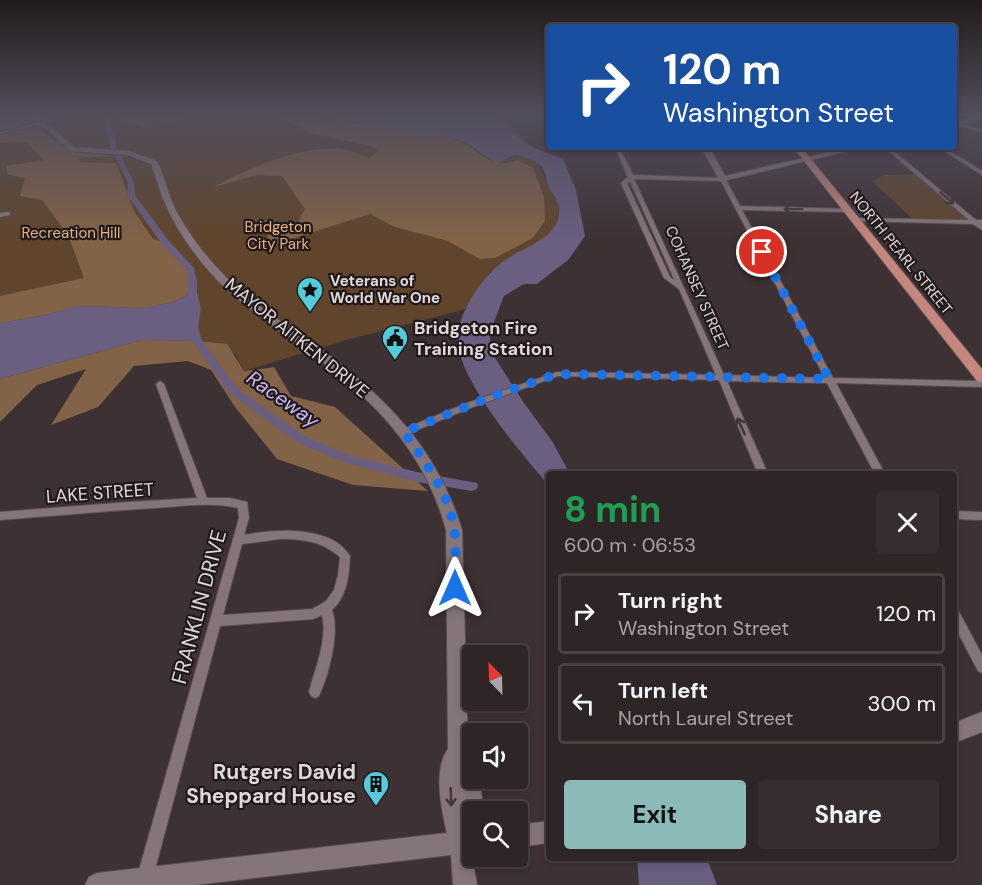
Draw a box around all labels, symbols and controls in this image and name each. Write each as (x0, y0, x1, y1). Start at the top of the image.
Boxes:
text: 120 m (663, 42, 781, 97)
icon: right (564, 48, 642, 126)
text: Washington Street (663, 95, 894, 130)
street label: NORTH PEARL STREET (845, 187, 957, 319)
one-way arrow (939, 192, 955, 205)
one-way arrow (783, 203, 803, 215)
park label: Bridgeton City Park (244, 217, 312, 254)
park label: Recreation Hill (22, 223, 120, 243)
street label: COHANSEY STREET (661, 223, 733, 353)
pin (736, 226, 787, 277)
icon: arrive (745, 235, 778, 268)
place label: Veterans of World War One (330, 271, 440, 308)
street label: MAYOR AITKEN DRIVE (220, 273, 374, 403)
place icon: Veterans of World War One (295, 275, 325, 313)
place label: Bridgeton Fire Training Station (414, 316, 553, 361)
public building icon: Bridgeton Fire Training Station (380, 323, 410, 361)
water label: Raceway (242, 365, 325, 434)
one-way arrow (735, 417, 746, 435)
street label: LAKE STREET (45, 477, 155, 509)
text: 8 min (564, 486, 661, 533)
button: close (876, 491, 939, 554)
street label: FRANKLIN DRIVE (165, 527, 233, 687)
text: 600 m · 06:53 (564, 532, 696, 558)
position arrow (423, 556, 487, 620)
text: Turn right (618, 586, 723, 615)
icon: right (567, 597, 600, 630)
text: 120 m (876, 599, 936, 628)
text: Washington Street (618, 615, 789, 641)
north arrow (462, 645, 528, 711)
map controls (462, 645, 528, 867)
text: Turn left (618, 676, 708, 705)
icon: left (567, 687, 600, 720)
text: 300 m (867, 689, 936, 718)
text: North Laurel Street (618, 705, 793, 731)
button: sound (462, 723, 528, 789)
place label: Rutgers David Sheppard House (186, 758, 356, 810)
building icon: Rutgers David Sheppard House (361, 769, 391, 807)
button: Exit (564, 780, 746, 849)
button: Share (758, 780, 939, 849)
one-way arrow (446, 786, 457, 806)
button: search (462, 801, 528, 867)

